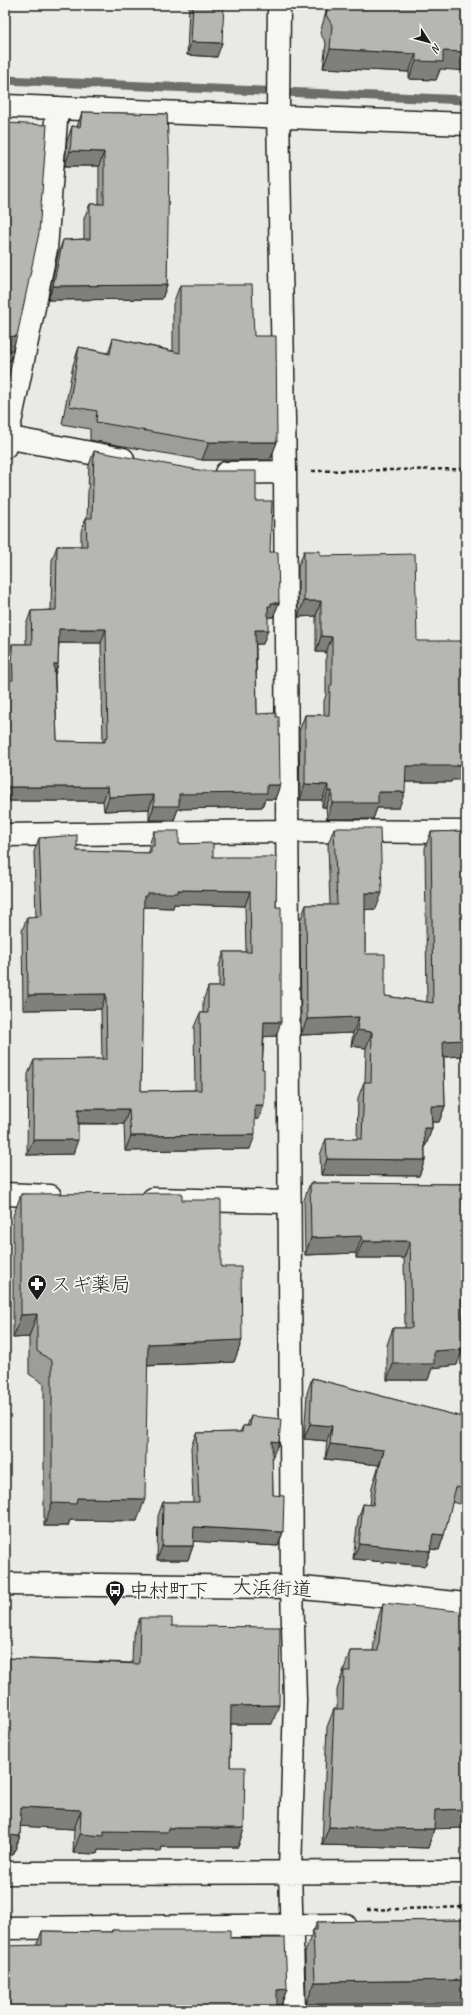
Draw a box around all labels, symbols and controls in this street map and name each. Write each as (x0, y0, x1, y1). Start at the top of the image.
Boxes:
north arrow (409, 22, 449, 62)
text: N (428, 41, 445, 57)
place label: スギ薬局 (51, 1272, 131, 1297)
pharmacy icon: スギ薬局 (26, 1273, 48, 1301)
street label: 大浜街道 (232, 1574, 312, 1602)
place label: 中村町下 (129, 1578, 209, 1603)
bus stop icon: 中村町下 (104, 1579, 126, 1607)

